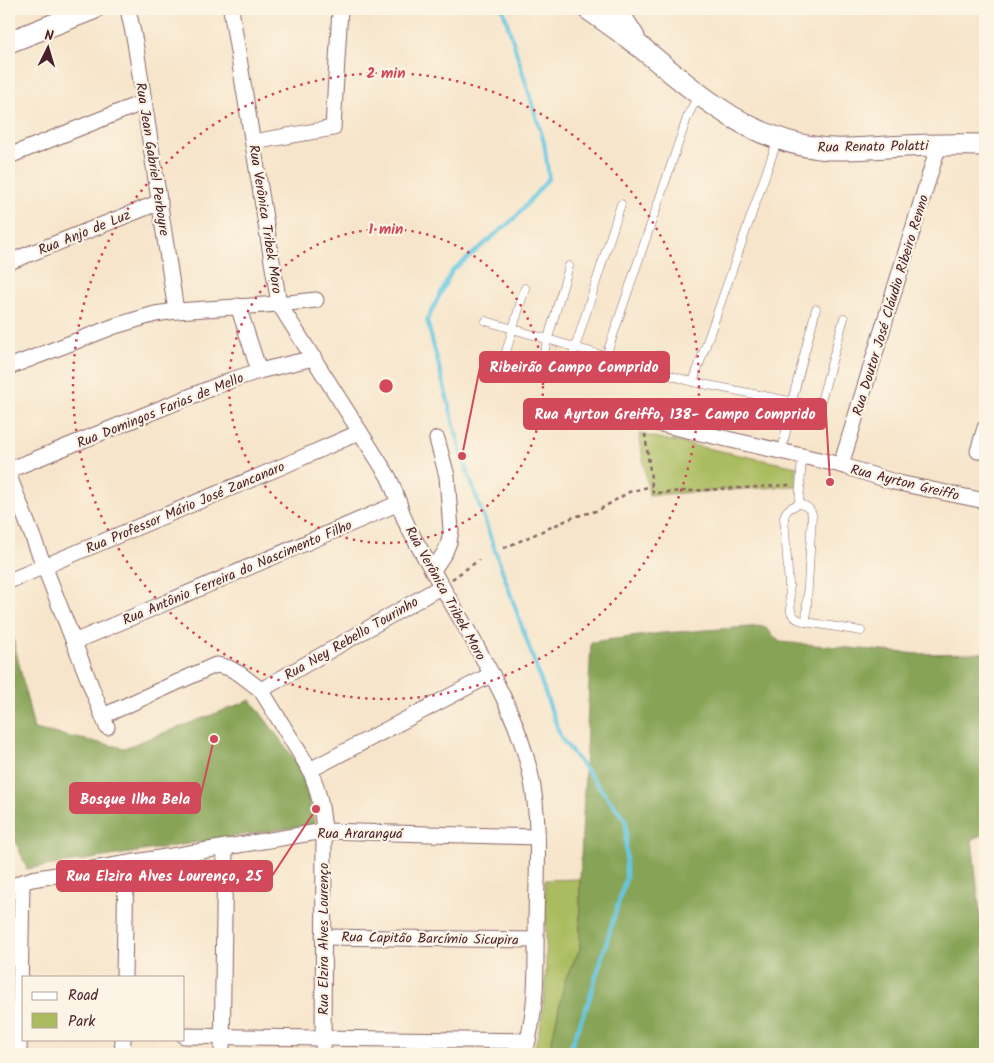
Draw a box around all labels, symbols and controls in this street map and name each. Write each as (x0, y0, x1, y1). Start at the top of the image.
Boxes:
north arrow (22, 22, 72, 72)
text: N (44, 25, 55, 47)
text: 2 min (366, 62, 406, 86)
street label: Rua Jean Gabriel Perboyre (129, 81, 175, 238)
street label: Rua Renato Polatti (817, 135, 929, 159)
street label: Rua Verônica Tribek Moro (242, 143, 288, 295)
street label: Rua Doutor José Cláudio Ribeiro Renno (847, 192, 935, 419)
street label: Rua Anjo de Luz (35, 204, 134, 261)
text: 1 min (369, 218, 403, 242)
callout: Ribeirão Campo Comprido (480, 352, 669, 382)
text: Ribeirão Campo Comprido (489, 356, 659, 380)
street label: Rua Domingos Farias de Mello (74, 367, 247, 455)
centre of rings (377, 377, 395, 395)
callout: Rua Ayrton Greiffo, 138- Campo Comprido (524, 399, 826, 429)
text: Rua Ayrton Greiffo, 138- Campo Comprido (534, 403, 816, 427)
street label: Rua Professor Mário José Zancanaro (82, 456, 288, 560)
street label: Rua Ayrton Greiffo (848, 459, 961, 507)
street label: Rua Antônio Ferreira do Nascimento Filho (119, 514, 356, 631)
street label: Rua Verônica Tribek Moro (399, 522, 491, 665)
street label: Rua Ney Rebello Tourinho (280, 591, 423, 686)
callout: Bosque Ilha Bela (70, 783, 200, 813)
text: Bosque Ilha Bela (80, 788, 190, 812)
street label: Rua Araranguá (317, 823, 404, 845)
callout: Rua Elzira Alves Lourenço, 25 (57, 861, 272, 891)
street label: Rua Elzira Alves Lourenço (313, 863, 335, 1015)
text: Rua Elzira Alves Lourenço, 25 (66, 865, 263, 889)
street label: Rua Capitão Barcímio Sicupira (341, 926, 519, 952)
legend (22, 976, 185, 1040)
text: Road (68, 984, 99, 1008)
text: Park (68, 1010, 96, 1034)

